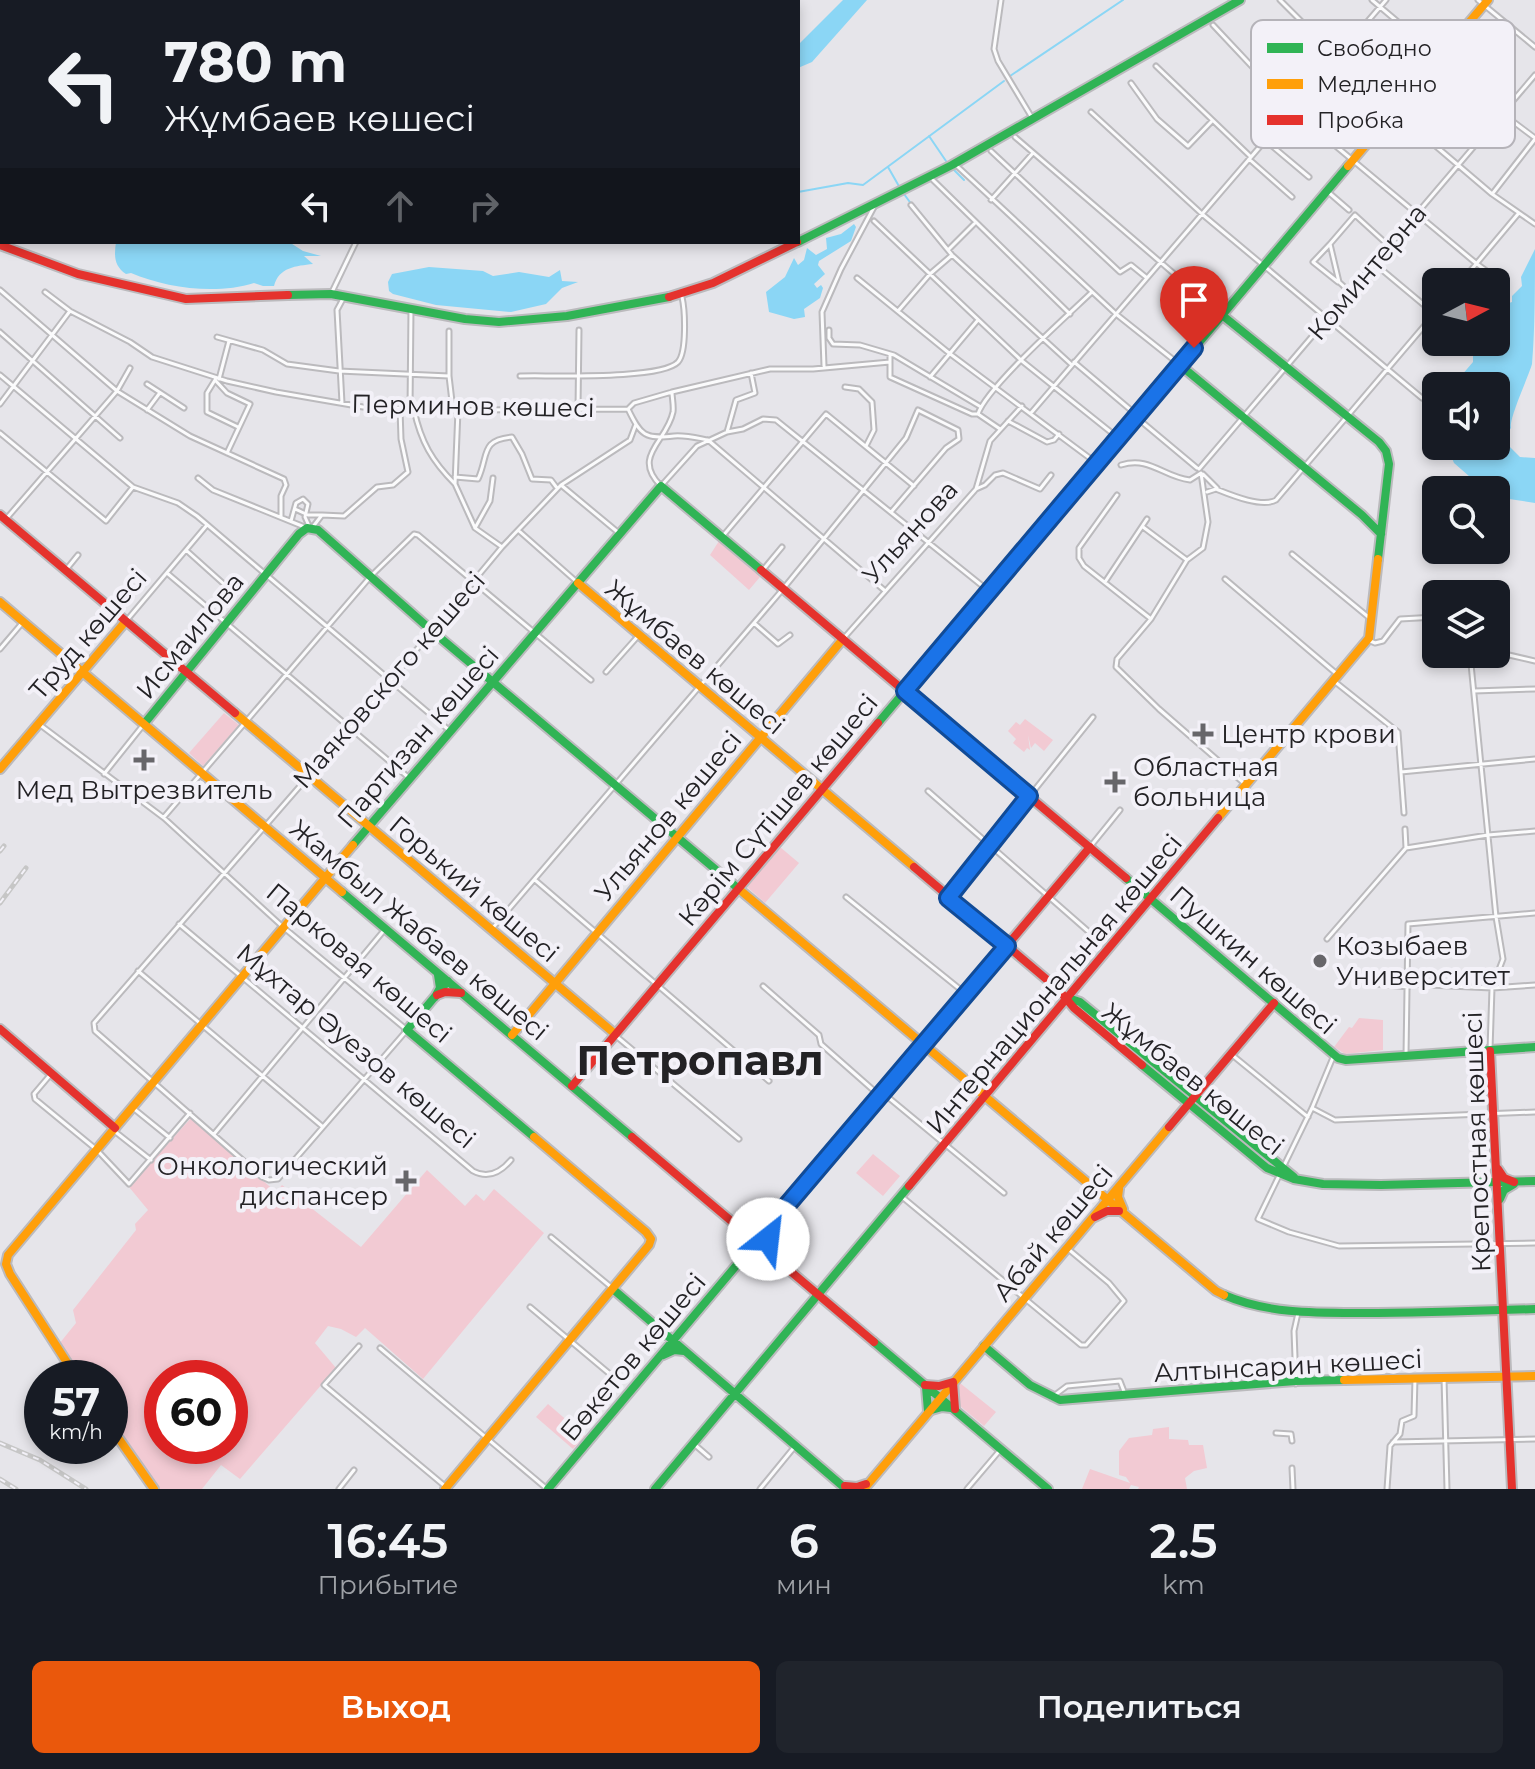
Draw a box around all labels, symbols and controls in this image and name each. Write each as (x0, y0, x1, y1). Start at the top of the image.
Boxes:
legend (1251, 20, 1515, 148)
text: 780 m (164, 28, 347, 96)
icon: left (32, 32, 136, 136)
text: Свободно (1317, 35, 1432, 62)
text: Медленно (1317, 71, 1437, 98)
text: Жұмбаев көшесі (164, 96, 475, 140)
text: Пробка (1317, 107, 1404, 134)
icon: left (294, 184, 338, 228)
icon: ahead (378, 184, 422, 228)
icon: right (462, 184, 506, 228)
street label: Коминтерна (1301, 197, 1433, 347)
pin (1160, 266, 1228, 348)
north arrow (1422, 268, 1510, 356)
map controls (1422, 268, 1510, 668)
icon: arrive (1172, 278, 1216, 322)
button: sound (1422, 372, 1510, 460)
street label: Перминов көшесі (351, 388, 595, 424)
street label: Ульянова (855, 474, 965, 590)
button: search (1422, 476, 1510, 564)
street label: Труд көшесі (22, 562, 154, 706)
street label: Маяковского көшесі (286, 565, 492, 795)
street label: Исмаилова (129, 566, 251, 706)
street label: Жұмбаев көшесі (599, 573, 791, 741)
button: layers (1422, 580, 1510, 668)
street label: Партизан көшесі (330, 639, 506, 835)
street label: Кәрім Сүтішев көшесі (671, 687, 885, 933)
place label: Центр крови (1221, 718, 1396, 750)
marker: Центр крови (1192, 723, 1214, 745)
street label: Ульянов көшесі (587, 724, 749, 908)
marker: Мед Вытрезвитель (133, 749, 155, 771)
place label: Областная больница (1133, 751, 1279, 813)
marker: Областная больница (1104, 771, 1126, 793)
place label: Мед Вытрезвитель (16, 774, 272, 806)
street label: Горький көшесі (383, 809, 565, 969)
street label: Жамбыл Жабаев көшесі (283, 813, 555, 1047)
street label: Интернациональная көшесі (919, 828, 1189, 1140)
street label: Парковая көшесі (260, 876, 458, 1050)
street label: Пушкин көшесі (1163, 879, 1343, 1041)
place label: Козыбаев Университет (1336, 930, 1511, 992)
street label: Мұхтар Әуезов көшесі (230, 937, 482, 1155)
marker: Козыбаев Университет (1311, 952, 1329, 970)
street label: Жұмбаев көшесі (1096, 996, 1290, 1162)
street label: Крепостная көшесі (1456, 1011, 1498, 1273)
district label: Петропавл (576, 1034, 824, 1086)
place label: Онкологический диспансер (157, 1150, 388, 1212)
street label: Абай көшесі (986, 1158, 1120, 1308)
marker: Онкологический диспансер (395, 1170, 417, 1192)
position arrow (726, 1197, 810, 1281)
street label: Бөкетов көшесі (553, 1266, 713, 1448)
street label: Алтынсарин көшесі (1153, 1343, 1423, 1389)
speed limit sign: 60 (144, 1360, 248, 1464)
text: 57 (52, 1377, 100, 1426)
text: km/h (49, 1420, 103, 1444)
text: 16:45 (328, 1512, 448, 1570)
text: 6 (789, 1512, 819, 1570)
text: 2.5 (1149, 1512, 1218, 1570)
text: Прибытие (317, 1569, 458, 1601)
text: мин (776, 1569, 832, 1601)
text: km (1162, 1569, 1205, 1601)
button: Выход (32, 1661, 760, 1753)
button: Поделиться (776, 1661, 1503, 1753)

